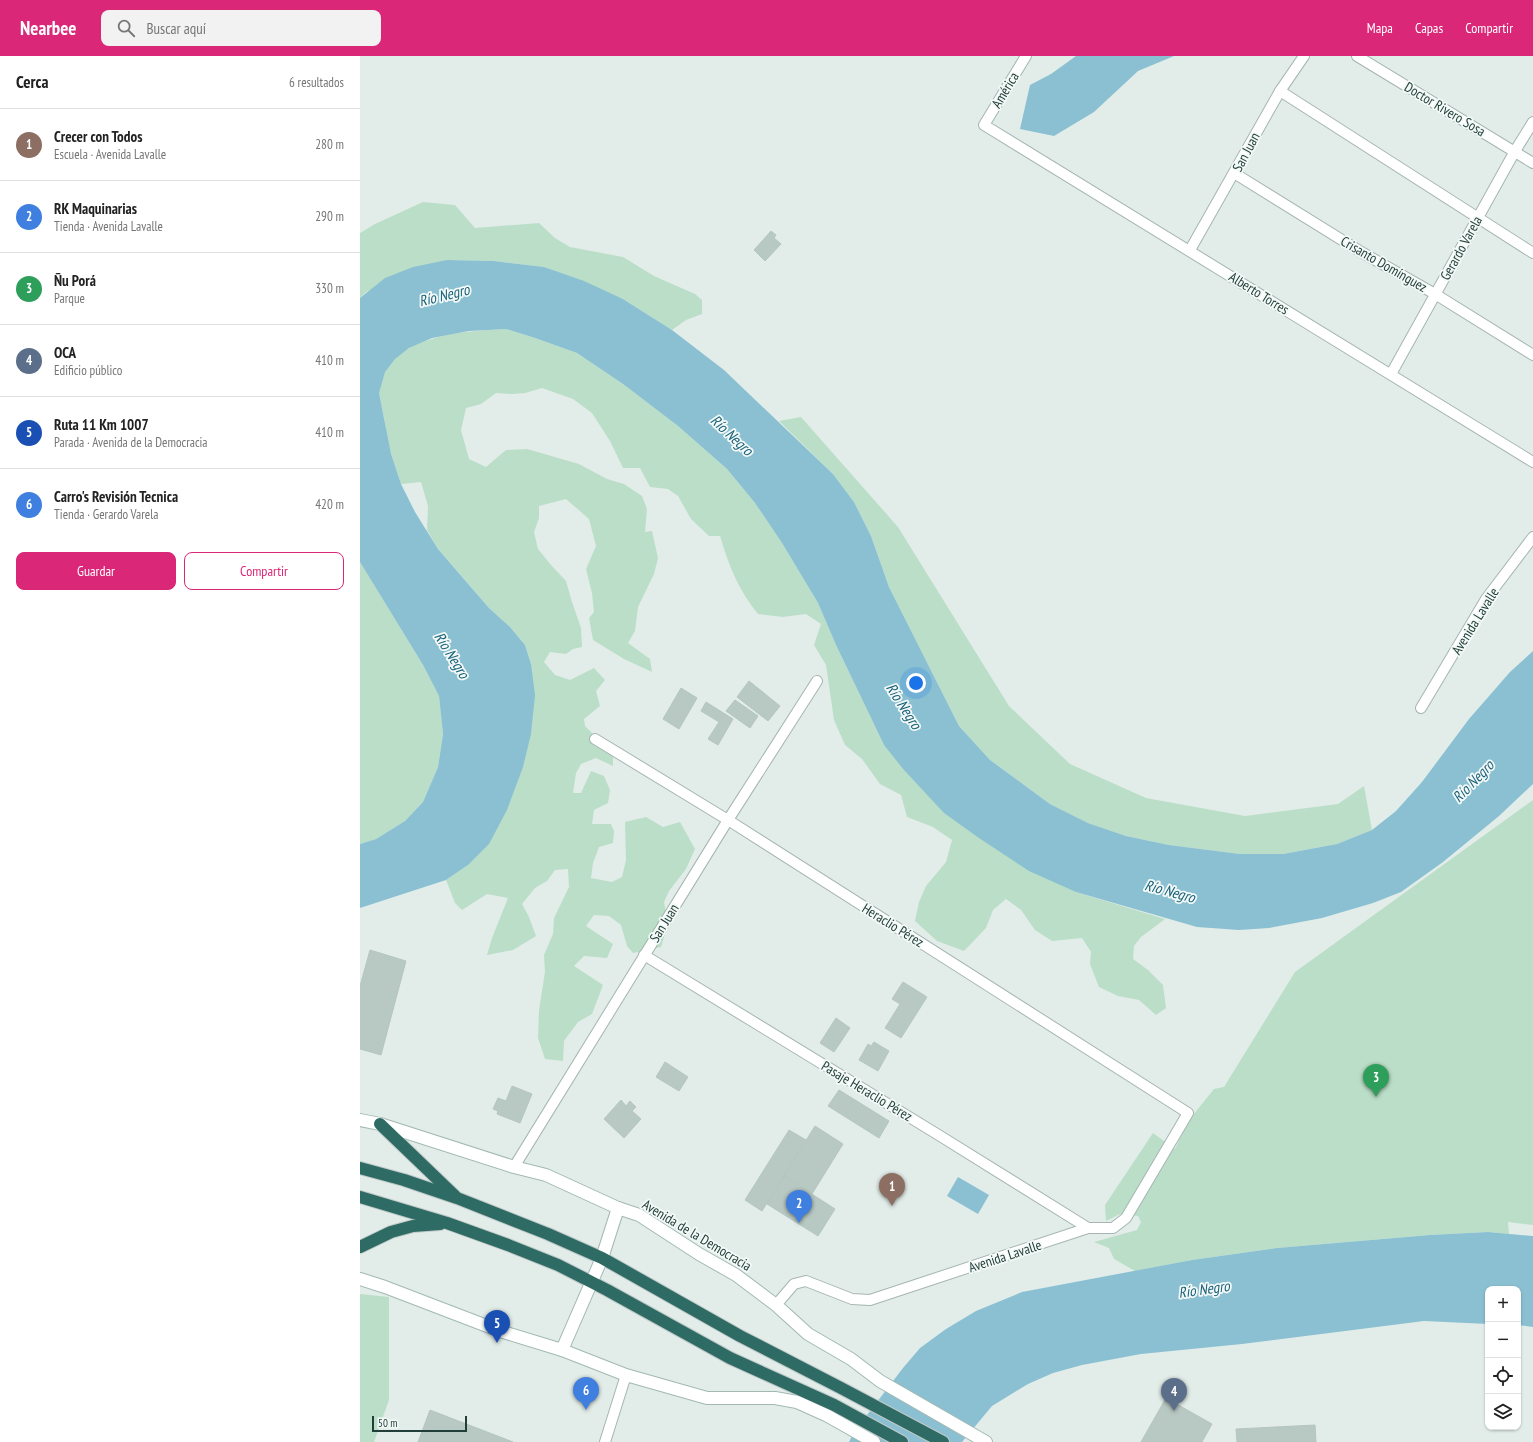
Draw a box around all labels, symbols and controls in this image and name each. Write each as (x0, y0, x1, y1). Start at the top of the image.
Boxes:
search box (101, 10, 381, 46)
text: Nearbee (20, 16, 77, 40)
icon: search (115, 17, 137, 39)
text: Buscar aquí (147, 19, 206, 38)
text: Mapa (1367, 19, 1393, 37)
text: Capas (1415, 19, 1443, 37)
text: Compartir (1465, 19, 1513, 37)
street label: América (987, 69, 1023, 111)
text: Cerca (16, 71, 49, 93)
text: 6 resultados (289, 74, 344, 91)
street label: Doctor Rivero Sosa (1401, 78, 1489, 140)
text: Crecer con Todos (54, 127, 142, 146)
street label: San Juan (1228, 129, 1264, 175)
text: 1 (26, 136, 32, 153)
text: 280 m (315, 136, 344, 153)
text: Escuela · Avenida Lavalle (54, 146, 166, 163)
text: RK Maquinarias (54, 199, 137, 218)
text: 2 (26, 208, 32, 225)
text: 290 m (315, 208, 344, 225)
street label: Gerardo Varela (1436, 213, 1486, 283)
text: Tienda · Avenida Lavalle (54, 218, 163, 235)
street label: Crisanto Domínguez (1338, 232, 1430, 296)
street label: Alberto Torres (1226, 268, 1293, 319)
text: Ñu Porá (54, 271, 96, 290)
water label: Río Negro (417, 279, 473, 310)
text: 3 (26, 280, 32, 297)
text: 330 m (315, 280, 344, 297)
text: Parque (54, 290, 85, 307)
text: OCA (54, 343, 76, 362)
text: 4 (26, 352, 32, 369)
text: 410 m (315, 352, 344, 369)
text: Edificio público (54, 362, 122, 379)
water label: Río Negro (707, 411, 758, 460)
text: Ruta 11 Km 1007 (54, 415, 149, 434)
text: 5 (26, 424, 32, 441)
text: 410 m (315, 424, 344, 441)
text: Parada · Avenida de la Democracia (54, 434, 208, 451)
text: Carro's Revisión Tecnica (54, 487, 178, 506)
text: 6 (26, 496, 32, 513)
text: 420 m (315, 496, 344, 513)
text: Tienda · Gerardo Varela (54, 506, 158, 523)
button: Guardar (16, 552, 176, 590)
button: Compartir (184, 552, 344, 590)
street label: Avenida Lavalle (1447, 584, 1503, 658)
water label: Río Negro (430, 628, 474, 683)
your location (906, 673, 926, 693)
water label: Río Negro (882, 679, 927, 734)
water label: Río Negro (1448, 755, 1499, 806)
water label: Río Negro (1143, 875, 1199, 907)
street label: Heraclio Pérez (859, 899, 927, 951)
street label: San Juan (645, 900, 683, 946)
street label: Pasaje Heraclio Pérez (818, 1057, 916, 1125)
pin: 3 (1363, 1064, 1389, 1097)
pin: 1 (879, 1173, 905, 1206)
pin: 2 (786, 1190, 812, 1223)
street label: Avenida de la Democracia (639, 1195, 755, 1275)
street label: Avenida Lavalle (966, 1236, 1044, 1276)
water label: Río Negro (1177, 1276, 1232, 1302)
map controls (1485, 1286, 1521, 1430)
button: + (1485, 1286, 1521, 1322)
pin: 5 (484, 1310, 510, 1343)
button: − (1485, 1322, 1521, 1358)
button: locate (1485, 1358, 1521, 1394)
pin: 6 (573, 1377, 599, 1410)
pin: 4 (1161, 1378, 1187, 1411)
button: layers (1485, 1394, 1521, 1430)
scale bar (372, 1414, 467, 1433)
text: 50 m (378, 1416, 397, 1430)

